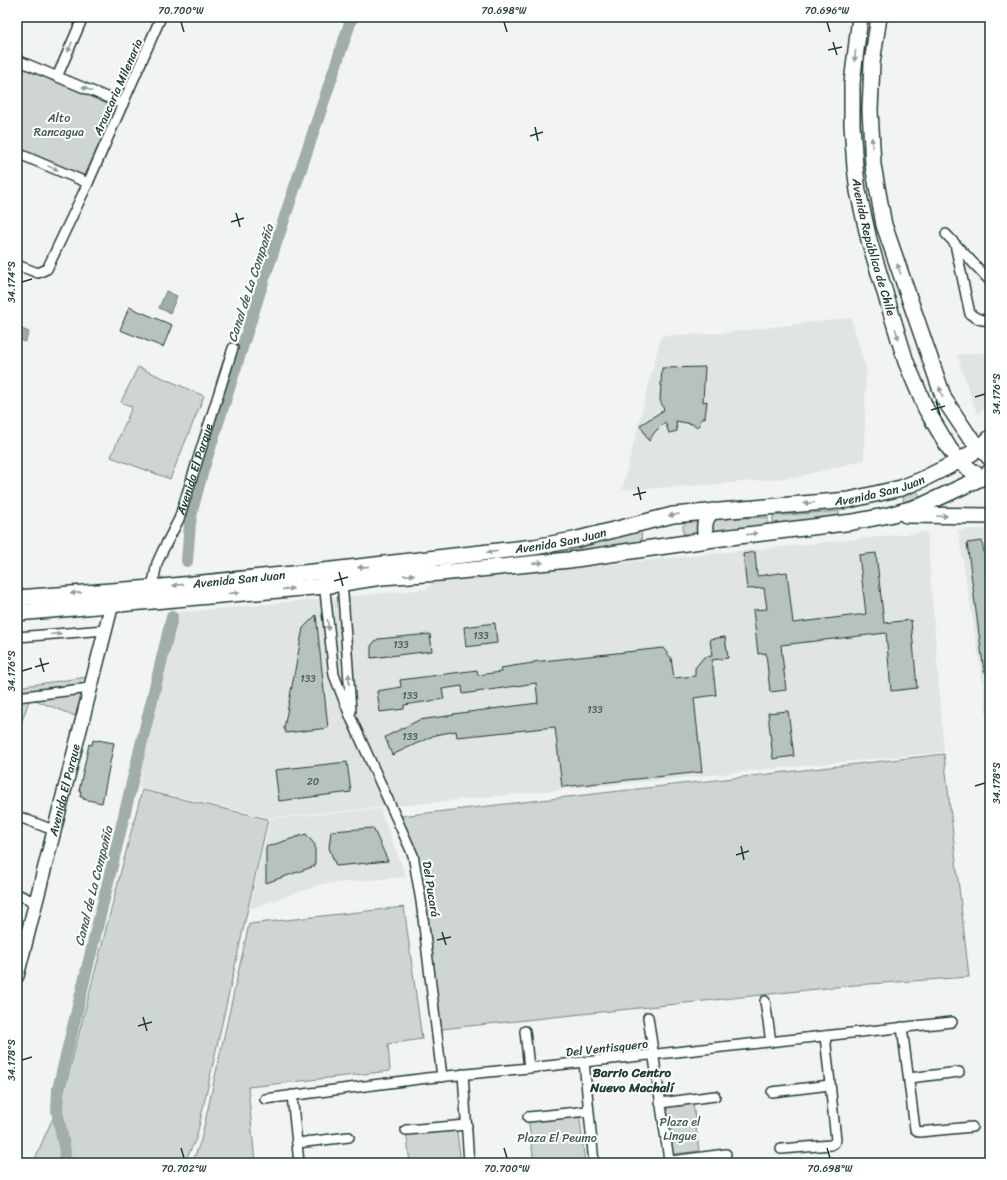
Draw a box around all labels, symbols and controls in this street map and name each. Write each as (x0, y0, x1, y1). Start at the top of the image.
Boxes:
text: 70.700°W (158, 2, 204, 20)
text: 70.698°W (482, 2, 527, 20)
text: 70.696°W (805, 2, 850, 20)
street label: Araucaria Milenaria (86, 35, 149, 140)
one-way arrow (67, 41, 73, 52)
one-way arrow (852, 50, 858, 62)
one-way arrow (81, 86, 93, 92)
park label: Alto Rancagua (34, 107, 84, 143)
one-way arrow (868, 137, 875, 149)
one-way arrow (47, 165, 58, 171)
street label: Avenida República de Chile (845, 176, 902, 319)
water label: Canal de La Compañía (221, 220, 281, 345)
text: 34.174°S (3, 260, 21, 303)
one-way arrow (896, 263, 902, 275)
one-way arrow (895, 328, 901, 340)
text: 34.176°S (988, 373, 1006, 415)
one-way arrow (938, 386, 944, 398)
street label: Avenida El Parque (170, 421, 220, 518)
street label: Avenida San Juan (833, 468, 930, 512)
one-way arrow (803, 500, 815, 506)
one-way arrow (668, 513, 680, 519)
one-way arrow (936, 513, 949, 519)
street label: Avenida San Juan (513, 521, 609, 560)
one-way arrow (746, 531, 759, 537)
one-way arrow (486, 549, 498, 555)
one-way arrow (532, 560, 544, 567)
street label: Avenida San Juan (191, 564, 287, 595)
one-way arrow (357, 564, 369, 570)
one-way arrow (403, 571, 415, 578)
one-way arrow (172, 582, 184, 589)
one-way arrow (282, 585, 294, 592)
one-way arrow (70, 590, 82, 596)
one-way arrow (228, 590, 240, 596)
one-way arrow (325, 619, 332, 631)
house number: 133 (473, 627, 489, 645)
one-way arrow (50, 631, 62, 637)
house number: 133 (393, 636, 409, 654)
text: 34.176°S (3, 650, 21, 692)
house number: 133 (300, 670, 316, 688)
one-way arrow (346, 672, 352, 685)
house number: 133 (402, 687, 418, 705)
house number: 133 (587, 701, 603, 719)
house number: 133 (402, 728, 418, 746)
street label: Avenida El Parque (42, 741, 87, 839)
text: 34.178°S (988, 762, 1006, 804)
house number: 20 (307, 773, 319, 791)
water label: Canal de La Compañía (67, 822, 120, 949)
street label: Del Pucará (416, 859, 446, 919)
street label: Del Ventisquero (565, 1033, 649, 1063)
text: 34.178°S (3, 1039, 21, 1081)
district label: Barrio Centro Nuevo Machalí (589, 1061, 676, 1099)
park label: Plaza el Lingue (660, 1111, 701, 1147)
park label: Plaza El Peumo (517, 1127, 597, 1149)
text: 70.702°W (162, 1160, 207, 1178)
text: 70.700°W (484, 1160, 530, 1178)
text: 70.698°W (808, 1160, 853, 1178)

